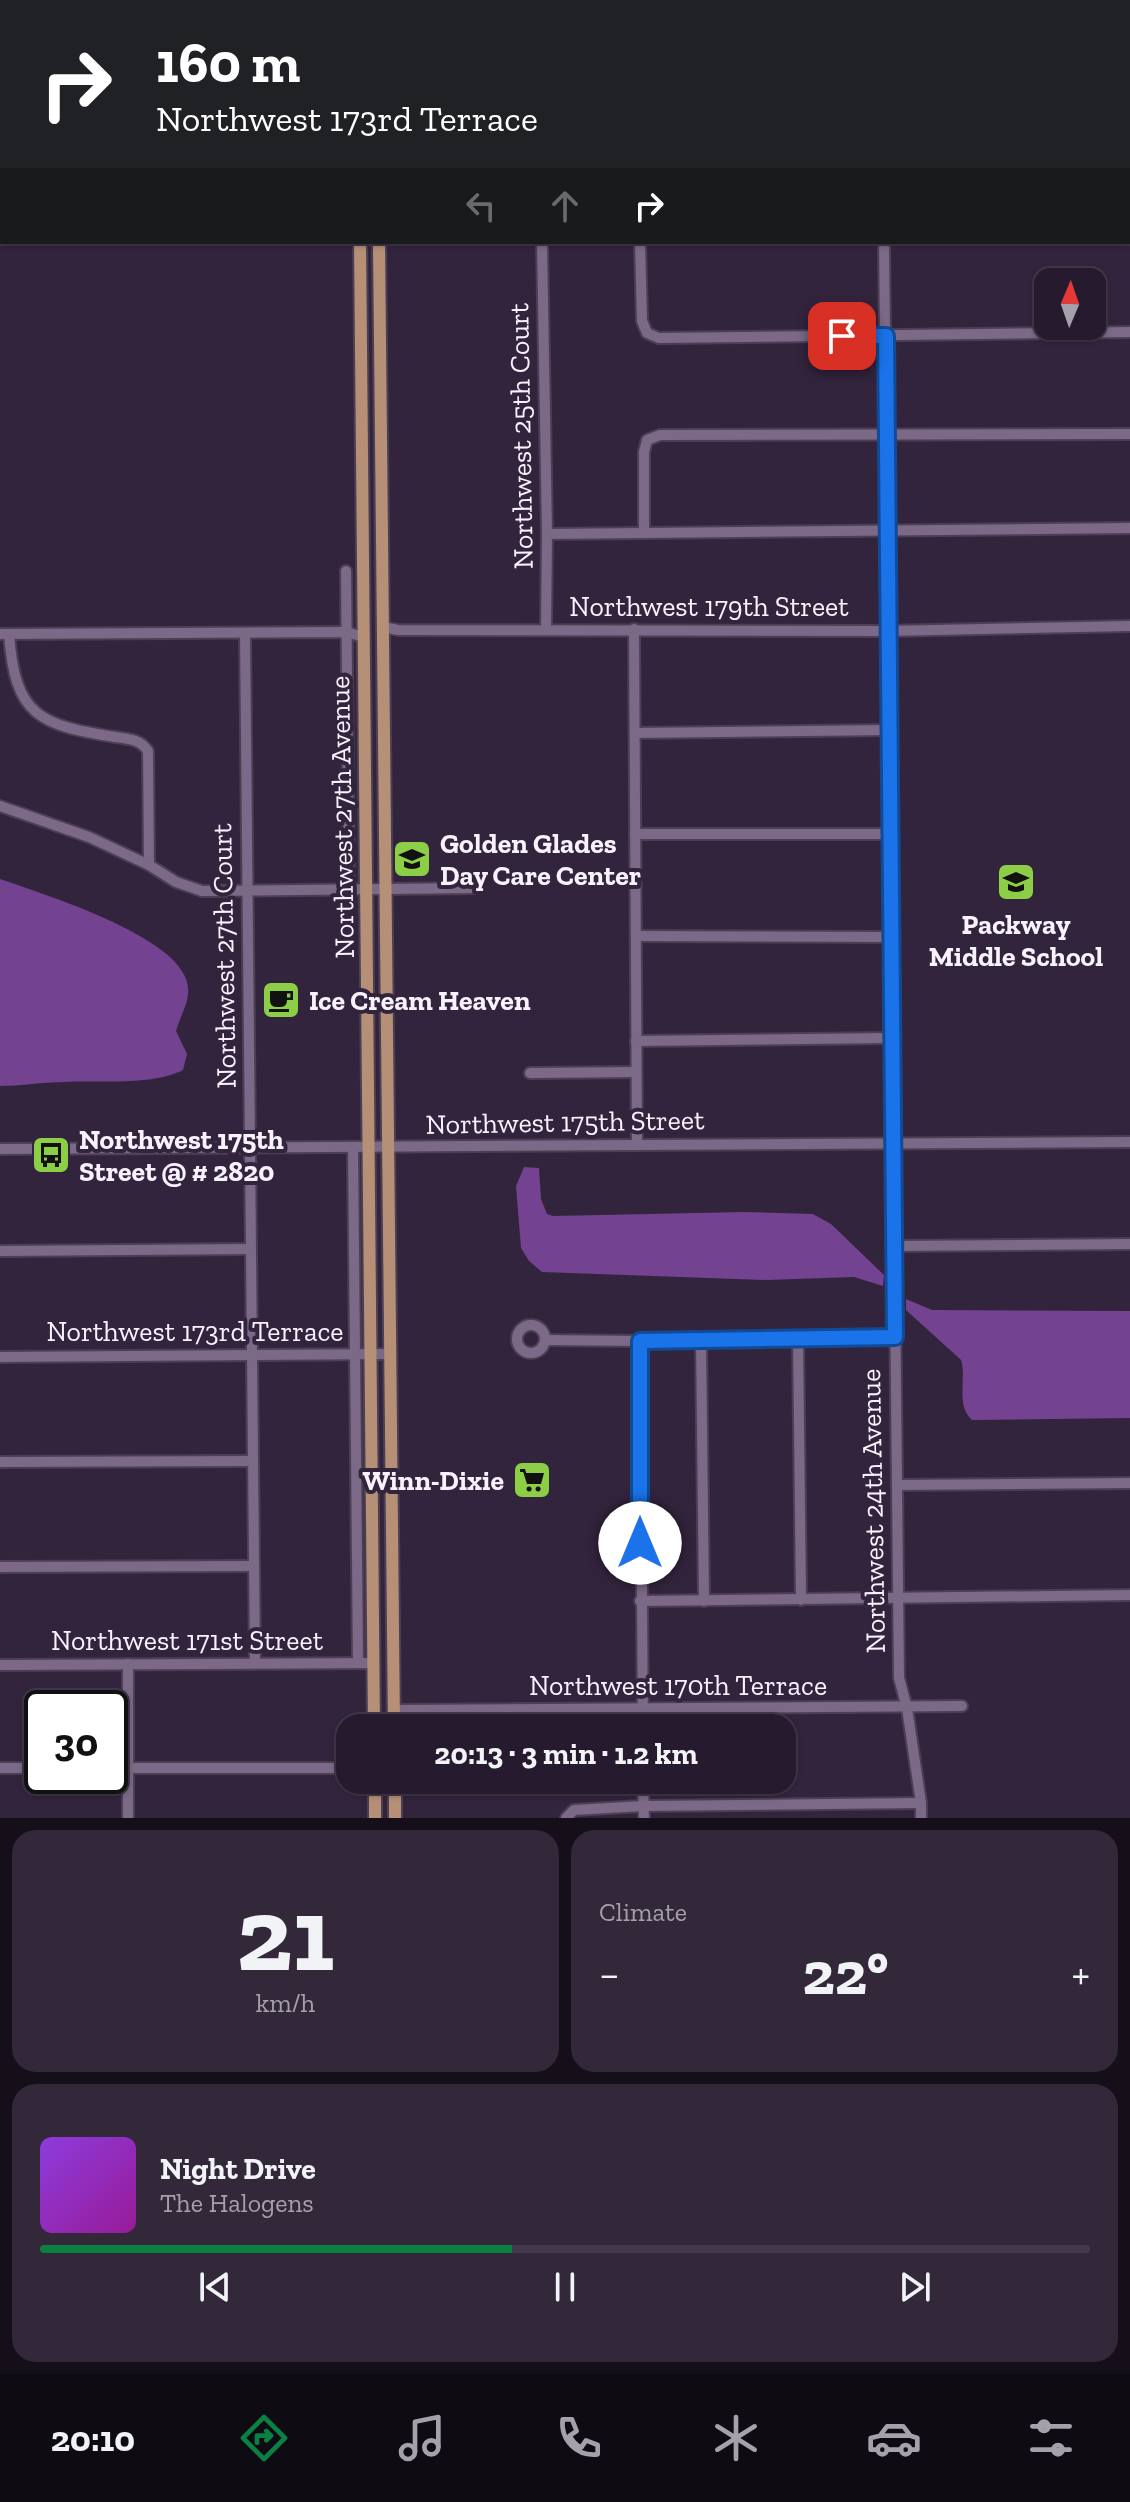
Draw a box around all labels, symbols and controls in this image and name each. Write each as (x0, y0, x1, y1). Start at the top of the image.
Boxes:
text: 160 m (156, 29, 300, 96)
icon: right (24, 32, 128, 136)
text: Northwest 173rd Terrace (156, 97, 538, 140)
icon: left (459, 184, 503, 228)
icon: ahead (543, 184, 587, 228)
icon: right (627, 184, 671, 228)
north arrow (1034, 268, 1106, 340)
map controls (1034, 268, 1106, 340)
street label: Northwest 25th Court (502, 302, 540, 569)
pin (808, 302, 876, 370)
icon: arrive (820, 314, 864, 358)
street label: Northwest 179th Street (569, 590, 849, 623)
street label: Northwest 27th Avenue (323, 675, 361, 959)
street label: Northwest 27th Court (205, 823, 243, 1089)
place label: Golden Glades Day Care Center (440, 827, 641, 892)
school or university icon: Golden Glades Day Care Center (391, 838, 433, 880)
school or university icon: Packway Middle School (995, 861, 1037, 903)
place label: Packway Middle School (929, 908, 1103, 973)
cafe icon: Ice Cream Heaven (260, 979, 302, 1021)
place label: Ice Cream Heaven (309, 984, 531, 1017)
street label: Northwest 175th Street (425, 1103, 705, 1141)
place label: Northwest 175th Street @ # 2820 (79, 1123, 284, 1188)
bus stop icon: Northwest 175th Street @ # 2820 (30, 1134, 72, 1176)
street label: Northwest 173rd Terrace (46, 1315, 344, 1348)
street label: Northwest 24th Avenue (854, 1368, 892, 1654)
supermarket icon: Winn-Dixie (511, 1459, 553, 1501)
place label: Winn-Dixie (362, 1464, 504, 1497)
position arrow (598, 1501, 682, 1585)
street label: Northwest 171st Street (51, 1624, 324, 1657)
street label: Northwest 170th Terrace (529, 1669, 827, 1702)
speed limit sign: 30 (24, 1690, 128, 1794)
text: 20:13 · 3 min · 1.2 km (434, 1736, 698, 1772)
text: 21 (237, 1872, 334, 1997)
text: Climate (599, 1896, 687, 1928)
text: 22° (802, 1937, 889, 2009)
text: − (599, 1947, 620, 2000)
text: + (1071, 1947, 1090, 2000)
text: km/h (256, 1987, 315, 2019)
text: Night Drive (160, 2151, 316, 2187)
text: The Halogens (160, 2187, 314, 2219)
icon: previous (193, 2265, 237, 2309)
icon: pause (543, 2265, 587, 2309)
icon: next (893, 2265, 937, 2309)
icon: directions (236, 2410, 292, 2466)
icon: music (394, 2410, 450, 2466)
icon: phone (551, 2410, 607, 2466)
icon: climate (708, 2410, 764, 2466)
icon: car (866, 2410, 922, 2466)
icon: filters (1023, 2410, 1079, 2466)
text: 20:10 (51, 2417, 135, 2460)

